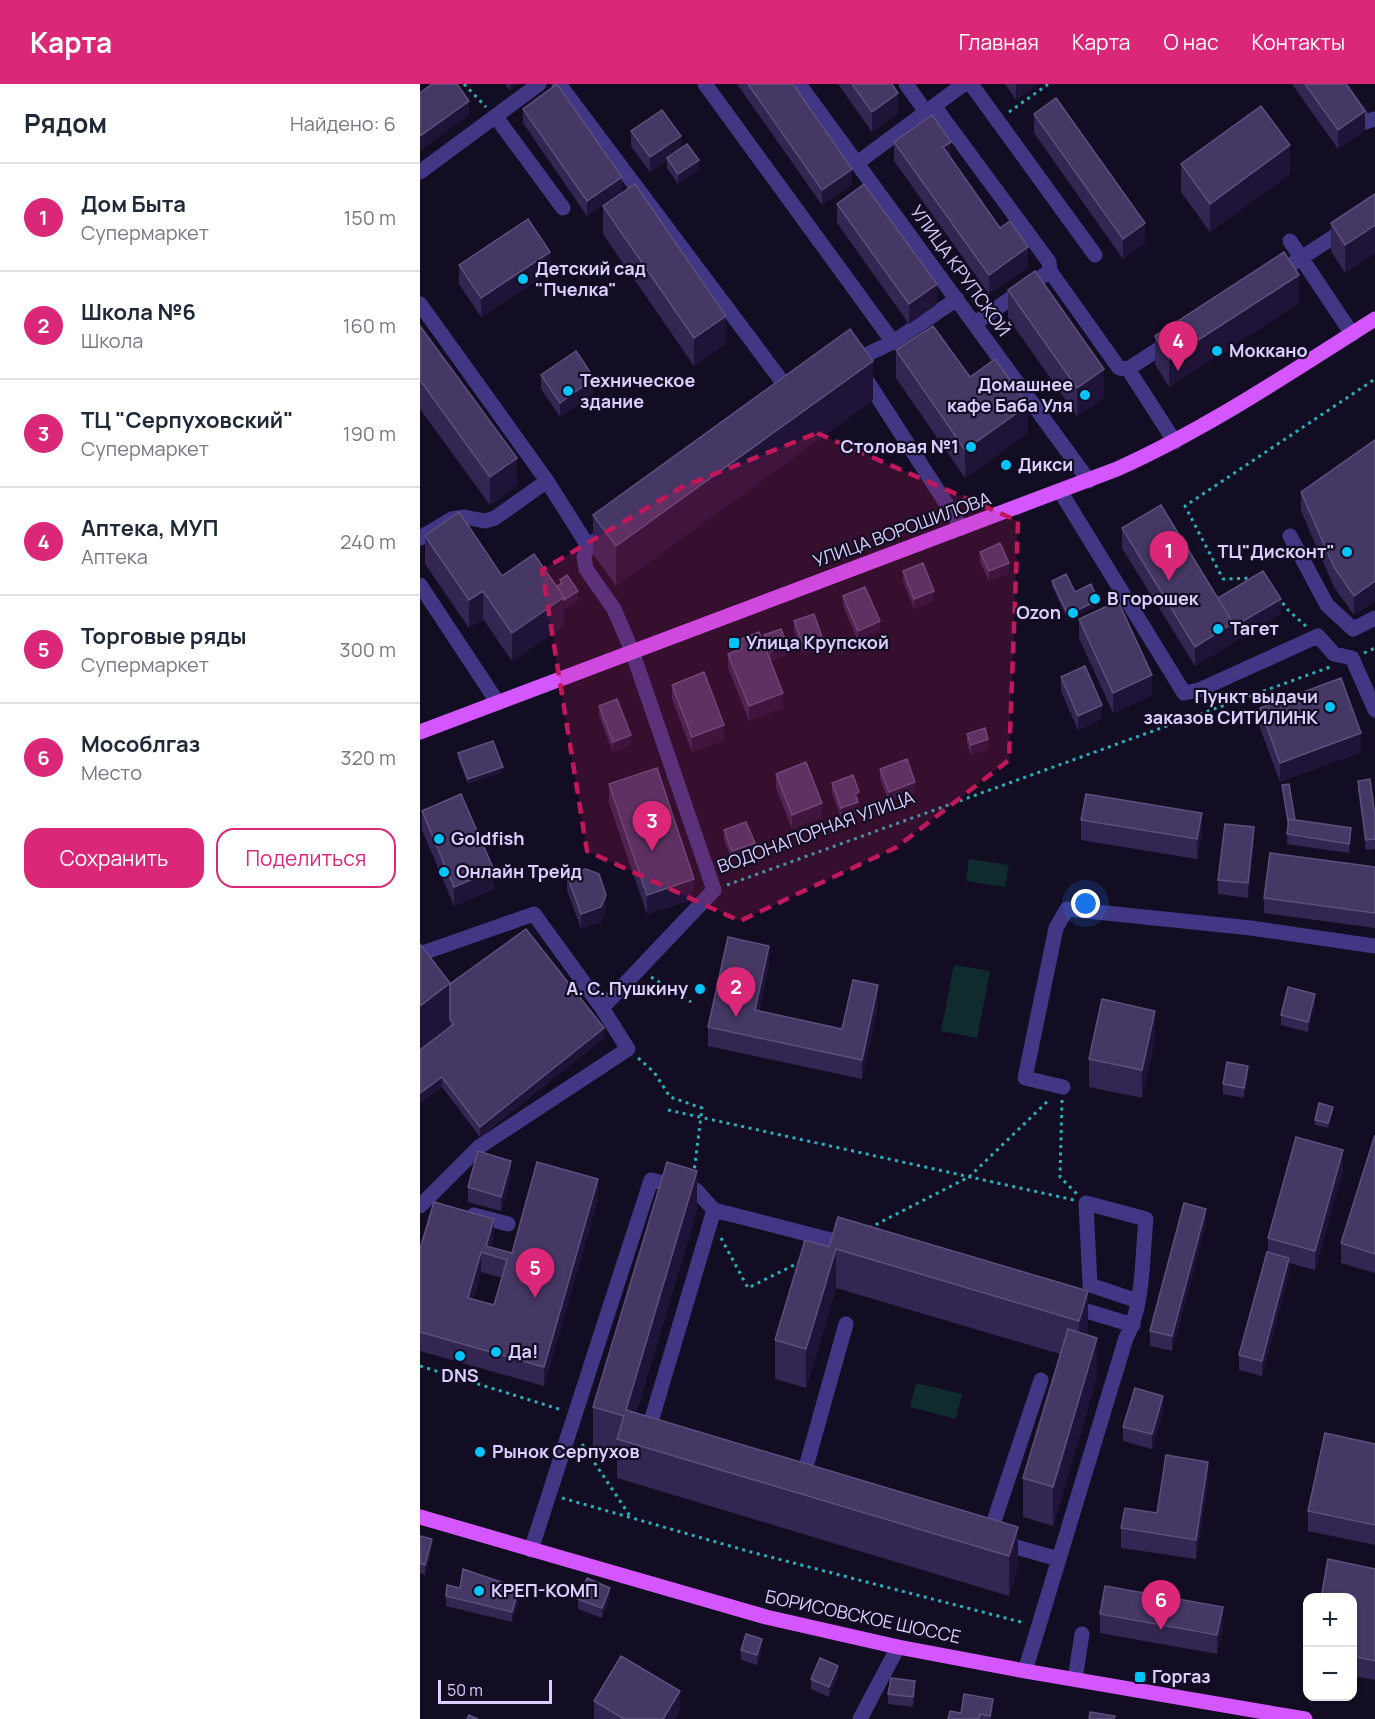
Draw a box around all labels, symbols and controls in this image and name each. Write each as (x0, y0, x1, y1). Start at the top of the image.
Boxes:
text: Карта (30, 23, 112, 61)
text: Главная (959, 28, 1039, 56)
text: Карта (1072, 28, 1130, 56)
text: О нас (1163, 28, 1219, 56)
text: Контакты (1252, 28, 1345, 56)
text: Рядом (24, 105, 107, 141)
text: Найдено: 6 (290, 110, 396, 137)
text: Дом Быта (81, 189, 186, 219)
street label: УЛИЦА КРУПСКОЙ (905, 200, 1016, 341)
text: 1 (39, 204, 48, 231)
text: 150 m (343, 204, 396, 231)
text: Супермаркет (81, 219, 209, 246)
place label: Детский сад "Пчелка" (535, 256, 646, 301)
marker: Детский сад "Пчелка" (516, 272, 530, 286)
text: Школа №6 (81, 297, 196, 327)
text: 2 (38, 312, 49, 339)
text: 160 m (343, 312, 396, 339)
pin: 4 (1158, 322, 1197, 371)
text: Школа (81, 327, 143, 354)
place label: Моккано (1229, 338, 1308, 362)
marker: Моккано (1210, 344, 1224, 358)
place label: Техническое здание (580, 368, 695, 413)
place label: Домашнее кафе Баба Уля (947, 372, 1073, 417)
marker: Техническое здание (561, 384, 575, 398)
marker: Домашнее кафе Баба Уля (1078, 388, 1092, 402)
text: ТЦ "Серпуховский" (81, 405, 293, 435)
text: 3 (38, 420, 49, 447)
text: 190 m (343, 420, 396, 447)
place label: Столовая №1 (840, 434, 959, 458)
text: Супермаркет (81, 435, 209, 462)
marker: Столовая №1 (964, 440, 978, 454)
place label: Дикси (1018, 452, 1073, 476)
marker: Дикси (999, 458, 1013, 472)
street label: УЛИЦА ВОРОШИЛОВА (809, 486, 994, 572)
text: Аптека, МУП (81, 513, 218, 543)
text: 4 (37, 528, 50, 555)
text: 240 m (340, 528, 396, 555)
pin: 1 (1150, 532, 1188, 581)
place label: ТЦ"Дисконт" (1218, 539, 1335, 563)
text: Аптека (81, 543, 148, 570)
marker: ТЦ"Дисконт" (1340, 545, 1354, 559)
place label: В горошек (1107, 586, 1200, 610)
marker: В горошек (1088, 592, 1102, 606)
place label: Ozon (1016, 600, 1061, 624)
marker: Ozon (1066, 606, 1080, 620)
place label: Тагет (1230, 616, 1279, 640)
text: Торговые ряды (81, 621, 246, 651)
marker: Тагет (1211, 622, 1225, 636)
place label: Улица Крупской (746, 630, 889, 654)
text: 5 (38, 636, 49, 663)
text: 300 m (340, 636, 396, 663)
marker: Улица Крупской (727, 636, 741, 650)
text: Супермаркет (81, 651, 209, 678)
place label: Пункт выдачи заказов СИТИЛИНК (1143, 684, 1318, 729)
marker: Пункт выдачи заказов СИТИЛИНК (1323, 700, 1337, 714)
text: Мособлгаз (81, 729, 200, 759)
text: 6 (37, 744, 50, 771)
text: 320 m (340, 744, 396, 771)
text: Место (81, 759, 142, 786)
street label: ВОДОНАПОРНАЯ УЛИЦА (714, 784, 918, 878)
pin: 3 (632, 802, 672, 851)
place label: Goldfish (451, 826, 525, 850)
button: Сохранить (24, 828, 204, 888)
button: Поделиться (216, 828, 396, 888)
marker: Goldfish (432, 832, 446, 846)
place label: Онлайн Трейд (456, 859, 582, 883)
marker: Онлайн Трейд (437, 865, 451, 879)
your location (1071, 889, 1100, 918)
pin: 2 (716, 968, 756, 1017)
place label: А. С. Пушкину (566, 976, 688, 1000)
marker: А. С. Пушкину (693, 982, 707, 996)
pin: 5 (516, 1248, 554, 1298)
place label: Да! (508, 1339, 538, 1363)
marker: Да! (489, 1345, 503, 1359)
marker: DNS (453, 1349, 467, 1363)
place label: DNS (441, 1363, 479, 1387)
place label: Рынок Серпухов (492, 1439, 639, 1463)
marker: Рынок Серпухов (473, 1445, 487, 1459)
place label: КРЕП-КОМП (491, 1578, 598, 1602)
pin: 6 (1142, 1580, 1180, 1630)
marker: КРЕП-КОМП (472, 1584, 486, 1598)
street label: БОРИСОВСКОЕ ШОССЕ (763, 1584, 963, 1648)
map controls (1303, 1593, 1357, 1701)
button: + (1303, 1593, 1357, 1647)
button: − (1303, 1647, 1357, 1701)
place label: Горгаз (1152, 1664, 1211, 1688)
marker: Горгаз (1133, 1670, 1147, 1684)
scale bar (438, 1677, 552, 1704)
text: 50 m (447, 1679, 483, 1701)

